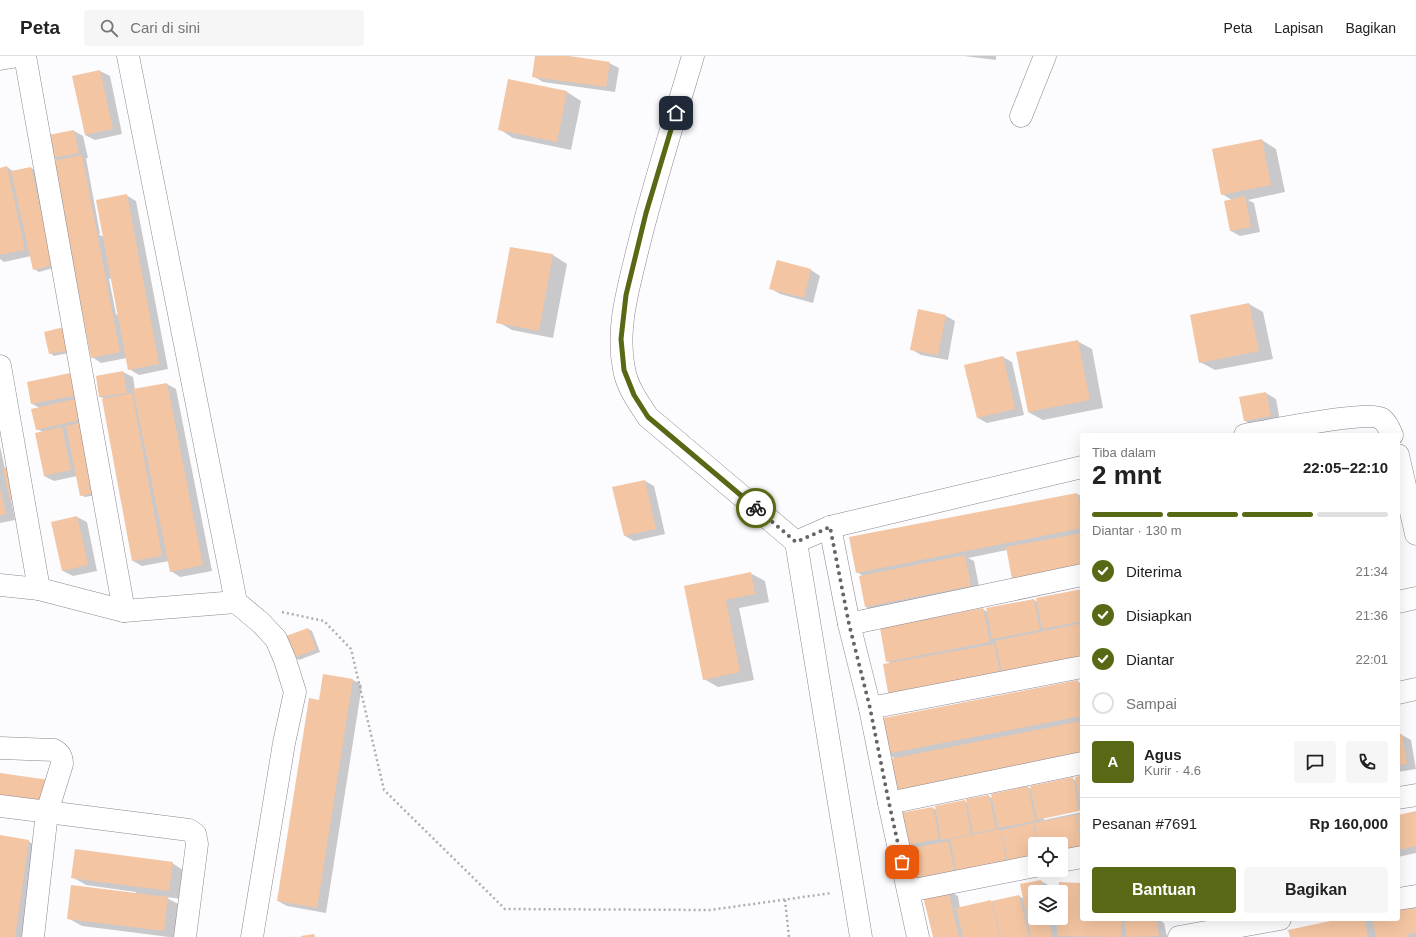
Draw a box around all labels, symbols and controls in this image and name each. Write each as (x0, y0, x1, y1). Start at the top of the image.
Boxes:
search box (84, 10, 364, 46)
text: Peta (20, 17, 60, 38)
icon: search (98, 17, 120, 39)
text: Cari di sini (130, 19, 200, 36)
text: Peta (1224, 20, 1252, 36)
text: Lapisan (1274, 20, 1323, 36)
text: Bagikan (1345, 20, 1396, 36)
pin (659, 96, 693, 130)
icon: home (665, 102, 687, 124)
text: Tiba dalam (1092, 445, 1156, 460)
text: 22:05–22:10 (1303, 459, 1388, 476)
text: 2 mnt (1092, 460, 1161, 490)
courier (736, 488, 776, 528)
icon: bike (745, 497, 767, 519)
text: Diantar · 130 m (1092, 523, 1182, 538)
icon: check (1092, 560, 1114, 582)
text: Diterima (1126, 563, 1182, 580)
text: 21:34 (1355, 564, 1388, 579)
icon: check (1092, 604, 1114, 626)
text: Disiapkan (1126, 607, 1192, 624)
text: 21:36 (1355, 608, 1388, 623)
icon: check (1092, 648, 1114, 670)
text: Diantar (1126, 651, 1174, 668)
text: 22:01 (1355, 652, 1388, 667)
text: Sampai (1126, 695, 1177, 712)
button: chat (1294, 741, 1336, 783)
button: phone (1346, 741, 1388, 783)
text: Agus (1144, 746, 1182, 763)
text: A (1108, 753, 1118, 770)
text: Kurir · 4.6 (1144, 763, 1201, 778)
text: Pesanan #7691 (1092, 815, 1197, 832)
text: Rp 160,000 (1310, 815, 1388, 832)
map controls (1028, 837, 1068, 925)
button: locate (1028, 837, 1068, 877)
pin (885, 845, 919, 879)
icon: bag (891, 851, 913, 873)
button: Bantuan (1092, 867, 1236, 913)
button: Bagikan (1244, 867, 1388, 913)
button: layers (1028, 885, 1068, 925)

